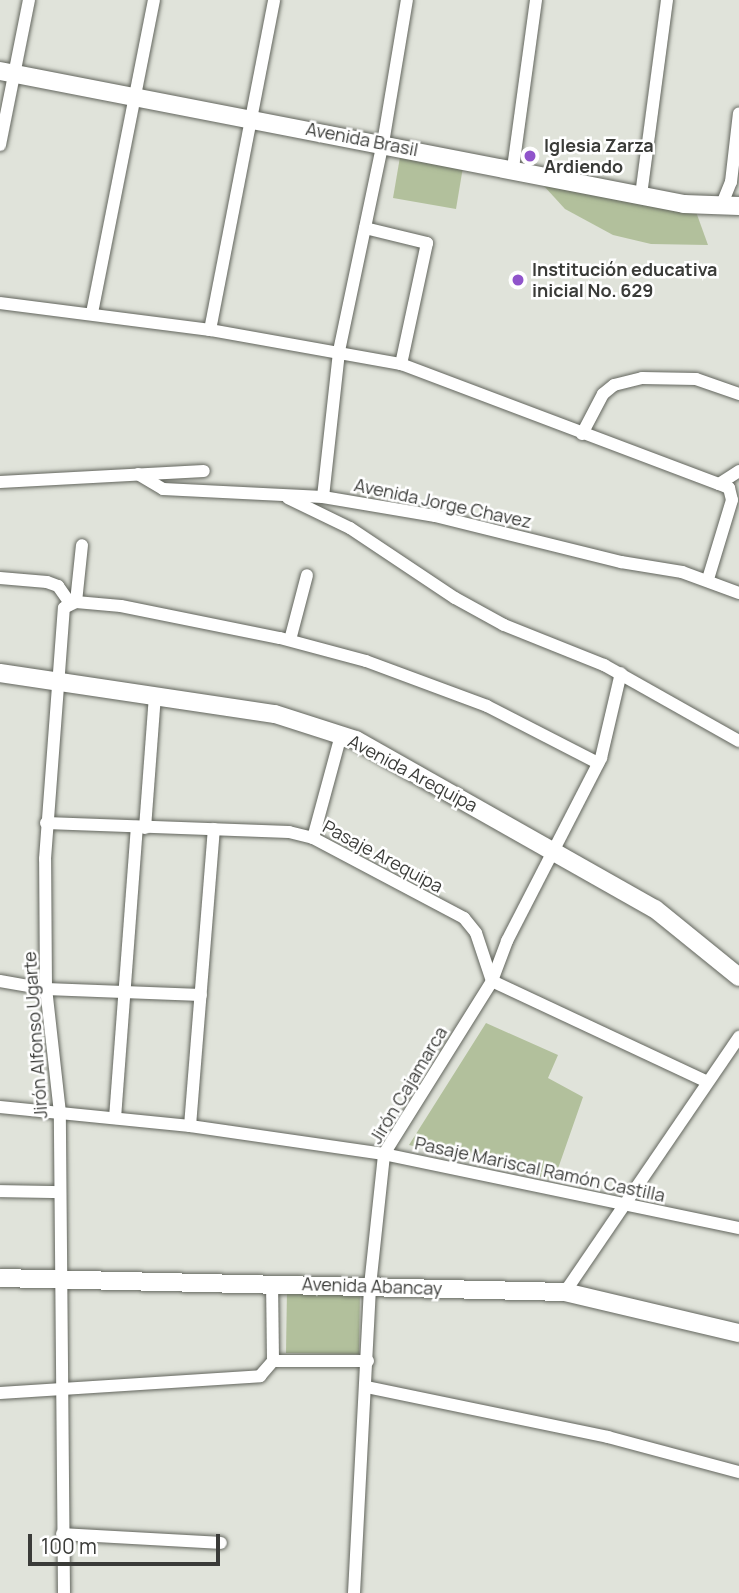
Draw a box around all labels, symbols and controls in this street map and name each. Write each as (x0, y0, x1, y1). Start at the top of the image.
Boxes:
street label: Avenida Brasil (304, 118, 420, 160)
place label: Iglesia Zarza Ardiendo (544, 135, 654, 178)
marker: Iglesia Zarza Ardiendo (522, 148, 538, 164)
place label: Institución educativa inicial No. 629 (532, 259, 717, 302)
marker: Institución educativa inicial No. 629 (510, 272, 526, 288)
street label: Avenida Jorge Chavez (352, 474, 534, 532)
street label: Avenida Arequipa (345, 730, 481, 816)
street label: Pasaje Arequipa (319, 815, 447, 897)
street label: Jirón Alfonso Ugarte (18, 951, 52, 1119)
street label: Jirón Cajamarca (365, 1023, 451, 1147)
street label: Pasaje Mariscal Ramón Castilla (413, 1132, 667, 1206)
street label: Avenida Abancay (301, 1273, 443, 1299)
scale bar (32, 1520, 224, 1564)
text: 100 m (41, 1532, 97, 1560)

